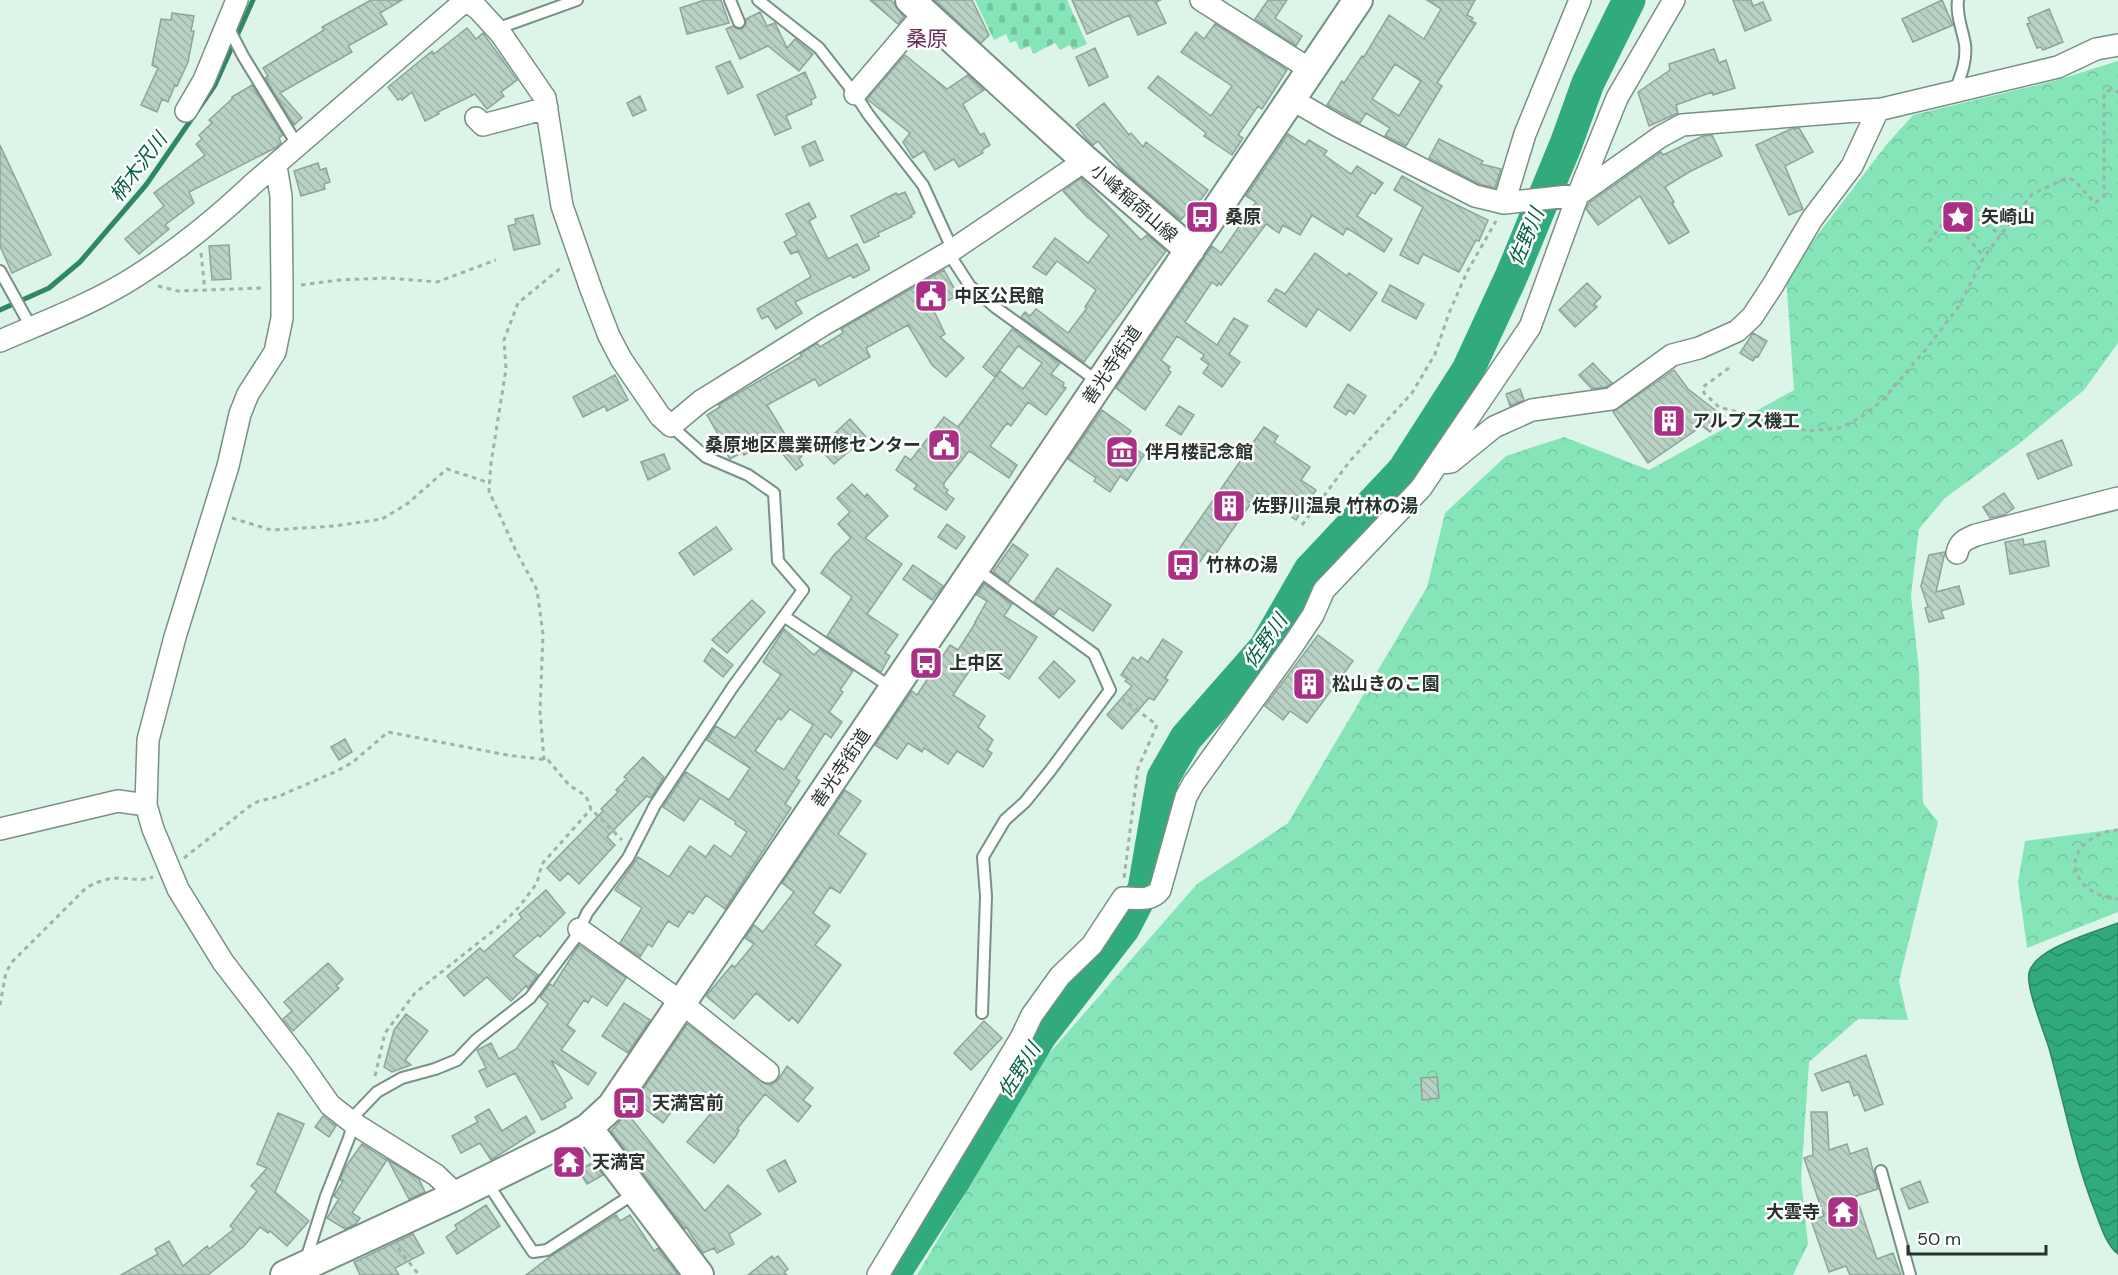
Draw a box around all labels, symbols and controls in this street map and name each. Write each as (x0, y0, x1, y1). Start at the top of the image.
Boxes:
district label: 桑原 (906, 25, 948, 53)
water label: 柄木沢川 (104, 126, 174, 207)
street label: 小峰稲荷山線 (1085, 159, 1183, 247)
bus stop icon: 桑原 (1184, 199, 1220, 235)
place icon: 矢崎山 (1940, 199, 1976, 235)
water label: 佐野川 (1502, 202, 1550, 270)
place label: 桑原 (1225, 205, 1261, 229)
place label: 矢崎山 (1981, 205, 2035, 229)
public building icon: 中区公民館 (913, 278, 949, 314)
place label: 中区公民館 (954, 284, 1044, 308)
street label: 善光寺街道 (1077, 321, 1147, 409)
building icon: アルプス機工 (1651, 403, 1687, 439)
place label: アルプス機工 (1692, 409, 1800, 433)
public building icon: 桑原地区農業研修センター (926, 427, 962, 463)
place label: 桑原地区農業研修センター (705, 433, 921, 457)
museum icon: 伴月楼記念館 (1104, 434, 1140, 470)
place label: 伴月楼記念館 (1145, 440, 1253, 464)
building icon: 佐野川温泉 竹林の湯 (1211, 488, 1247, 524)
place label: 佐野川温泉 竹林の湯 (1252, 494, 1418, 518)
bus stop icon: 竹林の湯 (1165, 547, 1201, 583)
place label: 竹林の湯 (1206, 553, 1278, 577)
water label: 佐野川 (1237, 607, 1294, 673)
bus stop icon: 上中区 (908, 645, 944, 681)
place label: 上中区 (949, 651, 1003, 675)
building icon: 松山きのこ園 (1291, 666, 1327, 702)
place label: 松山きのこ園 (1332, 672, 1440, 696)
street label: 善光寺街道 (806, 724, 876, 812)
water label: 佐野川 (992, 1036, 1047, 1102)
bus stop icon: 天満宮前 (611, 1085, 647, 1121)
place label: 天満宮前 (652, 1091, 724, 1115)
temple icon: 天満宮 (551, 1144, 587, 1180)
place label: 天満宮 (592, 1150, 646, 1174)
temple icon: 大雲寺 (1825, 1194, 1861, 1230)
place label: 大雲寺 (1766, 1200, 1820, 1224)
scale bar (1908, 1218, 2046, 1256)
text: 50 m (1917, 1227, 1961, 1251)

